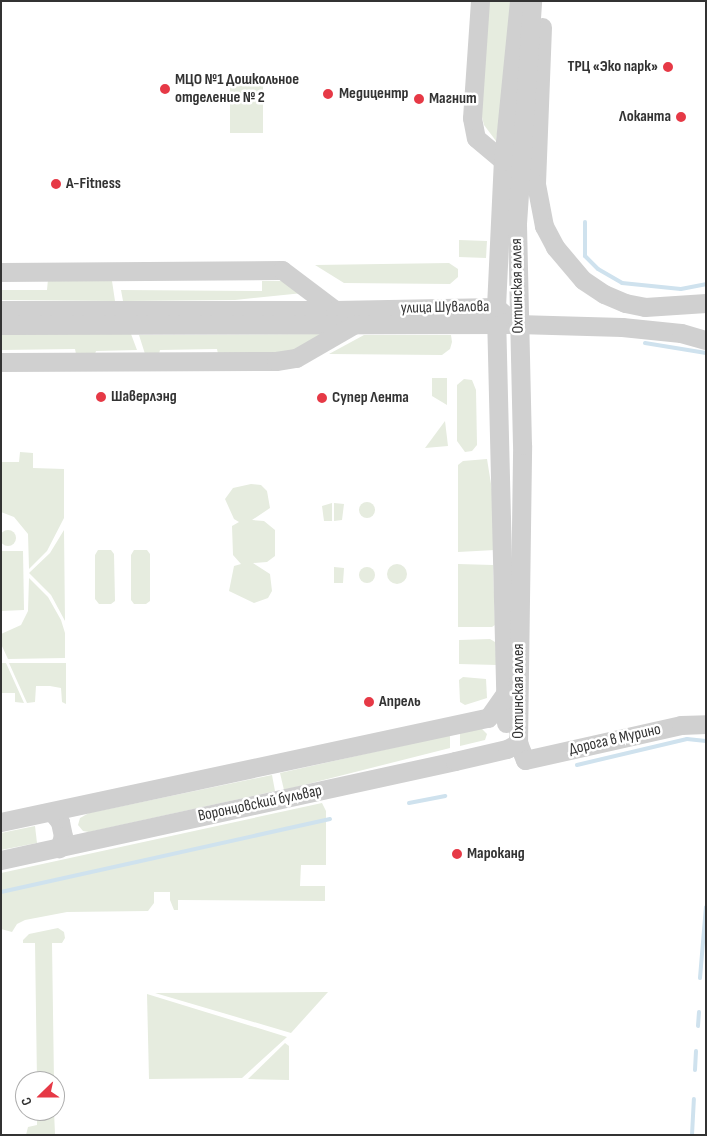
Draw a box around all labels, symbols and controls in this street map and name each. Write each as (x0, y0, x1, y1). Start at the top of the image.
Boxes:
place label: ТРЦ «Эко парк» (567, 57, 658, 77)
marker: ТРЦ «Эко парк» (662, 61, 674, 73)
place label: МЦО №1 Дошкольное отделение № 2 (175, 70, 299, 108)
marker: МЦО №1 Дошкольное отделение № 2 (159, 83, 171, 95)
place label: Медицентр (339, 84, 408, 104)
marker: Медицентр (321, 87, 335, 101)
place label: Магнит (429, 89, 477, 109)
marker: Магнит (413, 93, 425, 105)
place label: Локанта (619, 107, 671, 127)
marker: Локанта (675, 111, 687, 123)
place label: A-Fitness (66, 174, 121, 194)
marker: A-Fitness (50, 178, 62, 190)
street label: Охтинская аллея (508, 238, 528, 334)
street label: улица Шувалова (400, 298, 490, 318)
place label: Шаверлэнд (111, 387, 177, 407)
place label: Супер Лента (332, 388, 409, 408)
marker: Шаверлэнд (95, 391, 107, 403)
marker: Супер Лента (316, 392, 328, 404)
street label: Охтинская аллея (509, 643, 529, 739)
place label: Апрель (379, 692, 421, 712)
marker: Апрель (363, 696, 375, 708)
street label: Дорога в Мурино (567, 720, 663, 760)
street label: Воронцовский бульвар (196, 782, 324, 826)
place label: Мароканд (467, 844, 525, 864)
marker: Мароканд (451, 848, 463, 860)
north arrow (15, 1071, 65, 1121)
text: С (17, 1095, 36, 1108)

